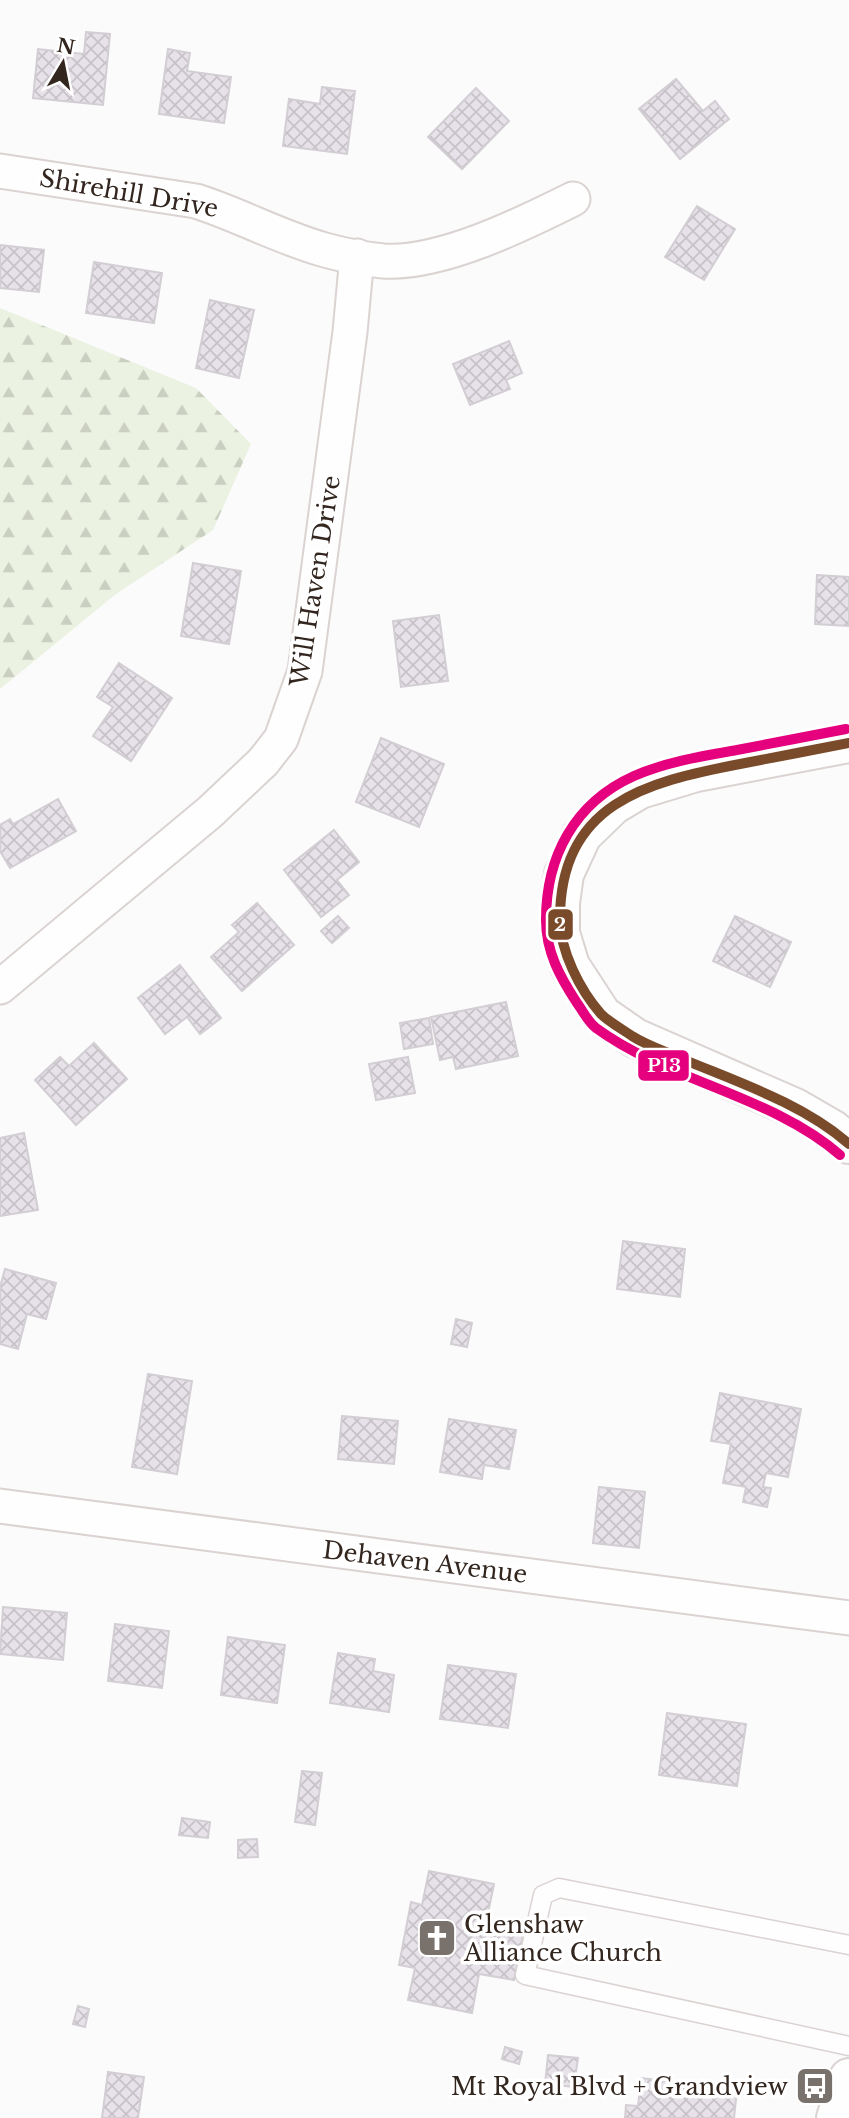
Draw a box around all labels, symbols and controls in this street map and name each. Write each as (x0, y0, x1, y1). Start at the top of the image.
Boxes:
north arrow (28, 28, 98, 98)
text: N (55, 34, 77, 60)
street label: Shirehill Drive (37, 163, 221, 223)
street label: Will Haven Drive (284, 473, 346, 690)
line badge: 2 (547, 908, 574, 941)
text: 2 (554, 913, 566, 936)
line badge: P13 (637, 1049, 690, 1082)
text: P13 (647, 1054, 681, 1077)
street label: Dehaven Avenue (321, 1535, 529, 1589)
place label: Glenshaw Alliance Church (463, 1910, 662, 1967)
church icon: Glenshaw Alliance Church (416, 1917, 458, 1959)
bus stop icon: Mt Royal Blvd + Grandview (794, 2065, 836, 2107)
place label: Mt Royal Blvd + Grandview (451, 2072, 789, 2101)

